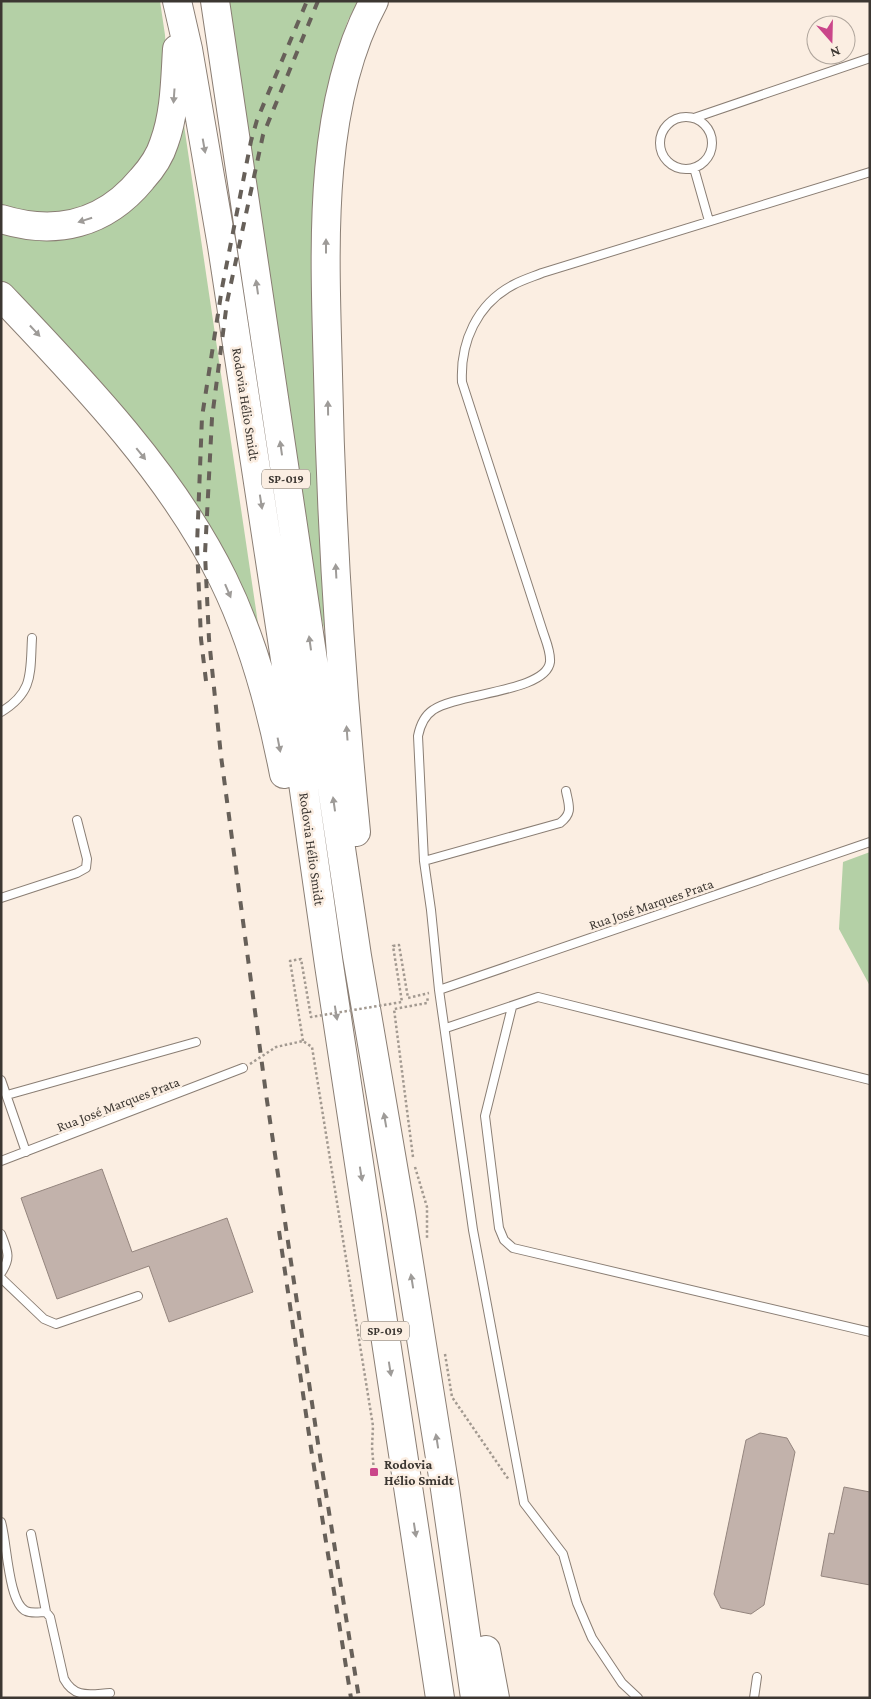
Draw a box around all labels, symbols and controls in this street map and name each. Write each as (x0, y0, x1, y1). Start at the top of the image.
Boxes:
north arrow (806, 15, 856, 65)
text: N (828, 43, 843, 62)
one-way arrow (170, 88, 178, 104)
one-way arrow (201, 139, 209, 155)
one-way arrow (77, 217, 92, 224)
one-way arrow (322, 238, 330, 254)
one-way arrow (253, 279, 261, 295)
one-way arrow (29, 325, 41, 337)
street label: Rodovia Hélio Smidt (229, 347, 263, 462)
one-way arrow (324, 400, 332, 416)
one-way arrow (277, 439, 285, 455)
one-way arrow (136, 447, 147, 460)
road number: SP-019 (262, 469, 310, 488)
one-way arrow (257, 494, 265, 510)
one-way arrow (332, 562, 340, 578)
one-way arrow (224, 584, 232, 599)
one-way arrow (306, 635, 314, 651)
one-way arrow (343, 725, 351, 741)
one-way arrow (275, 737, 283, 753)
street label: Rodovia Hélio Smidt (296, 792, 328, 907)
one-way arrow (330, 795, 338, 811)
street label: Rua José Marques Prata (587, 875, 716, 933)
one-way arrow (333, 1005, 341, 1021)
street label: Rua José Marques Prata (54, 1073, 182, 1135)
one-way arrow (381, 1112, 389, 1128)
one-way arrow (357, 1166, 365, 1182)
one-way arrow (408, 1272, 416, 1288)
road number: SP-019 (361, 1322, 409, 1340)
one-way arrow (387, 1361, 395, 1377)
one-way arrow (433, 1433, 441, 1449)
place label: Rodovia Hélio Smidt (384, 1456, 455, 1488)
marker: Rodovia Hélio Smidt (368, 1466, 380, 1478)
one-way arrow (411, 1522, 419, 1538)

